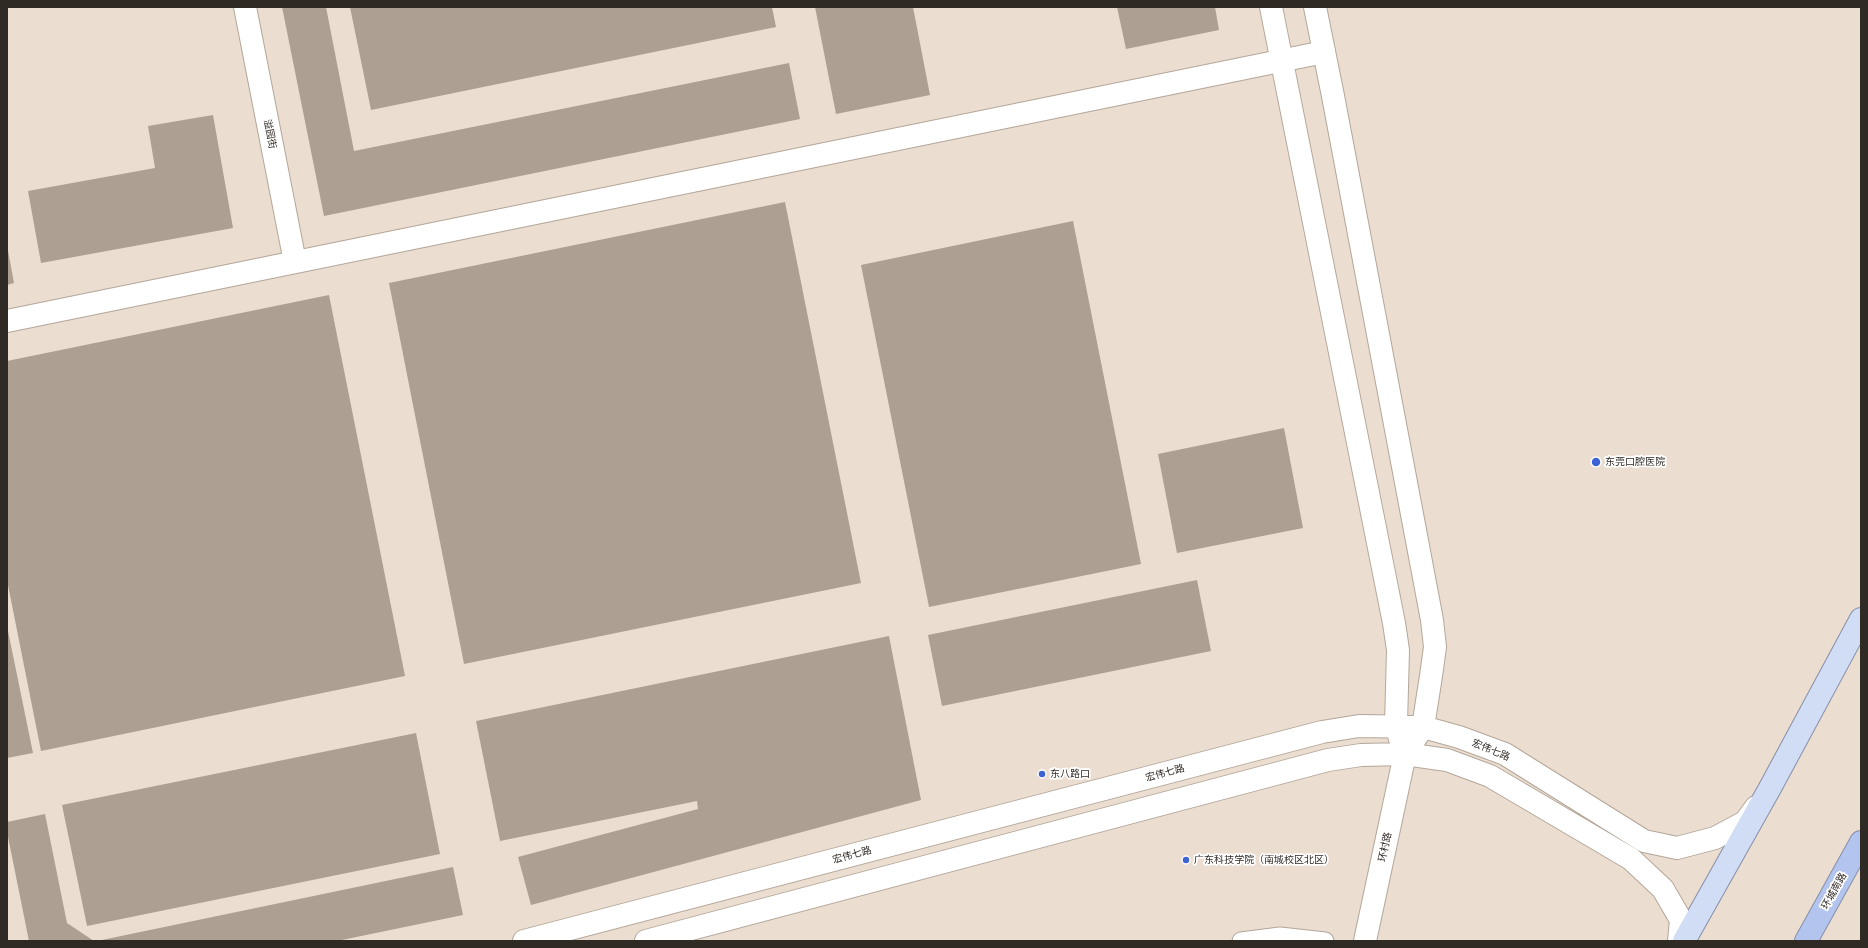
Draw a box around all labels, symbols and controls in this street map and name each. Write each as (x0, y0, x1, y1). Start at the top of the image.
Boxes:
street label: 溢园街 (261, 118, 279, 150)
marker: 东莞口腔医院 (1590, 456, 1602, 468)
place label: 东莞口腔医院 (1605, 456, 1665, 468)
street label: 宏伟七路 (1470, 737, 1512, 763)
street label: 宏伟七路 (1144, 762, 1186, 784)
place label: 东八路口 (1050, 768, 1090, 780)
marker: 东八路口 (1037, 769, 1047, 779)
street label: 环村路 (1376, 831, 1394, 863)
street label: 宏伟七路 (831, 844, 873, 866)
place label: 广东科技学院（南城校区北区） (1194, 854, 1334, 866)
marker: 广东科技学院（南城校区北区） (1181, 855, 1191, 865)
street label: 环城南路 (1819, 871, 1849, 911)

